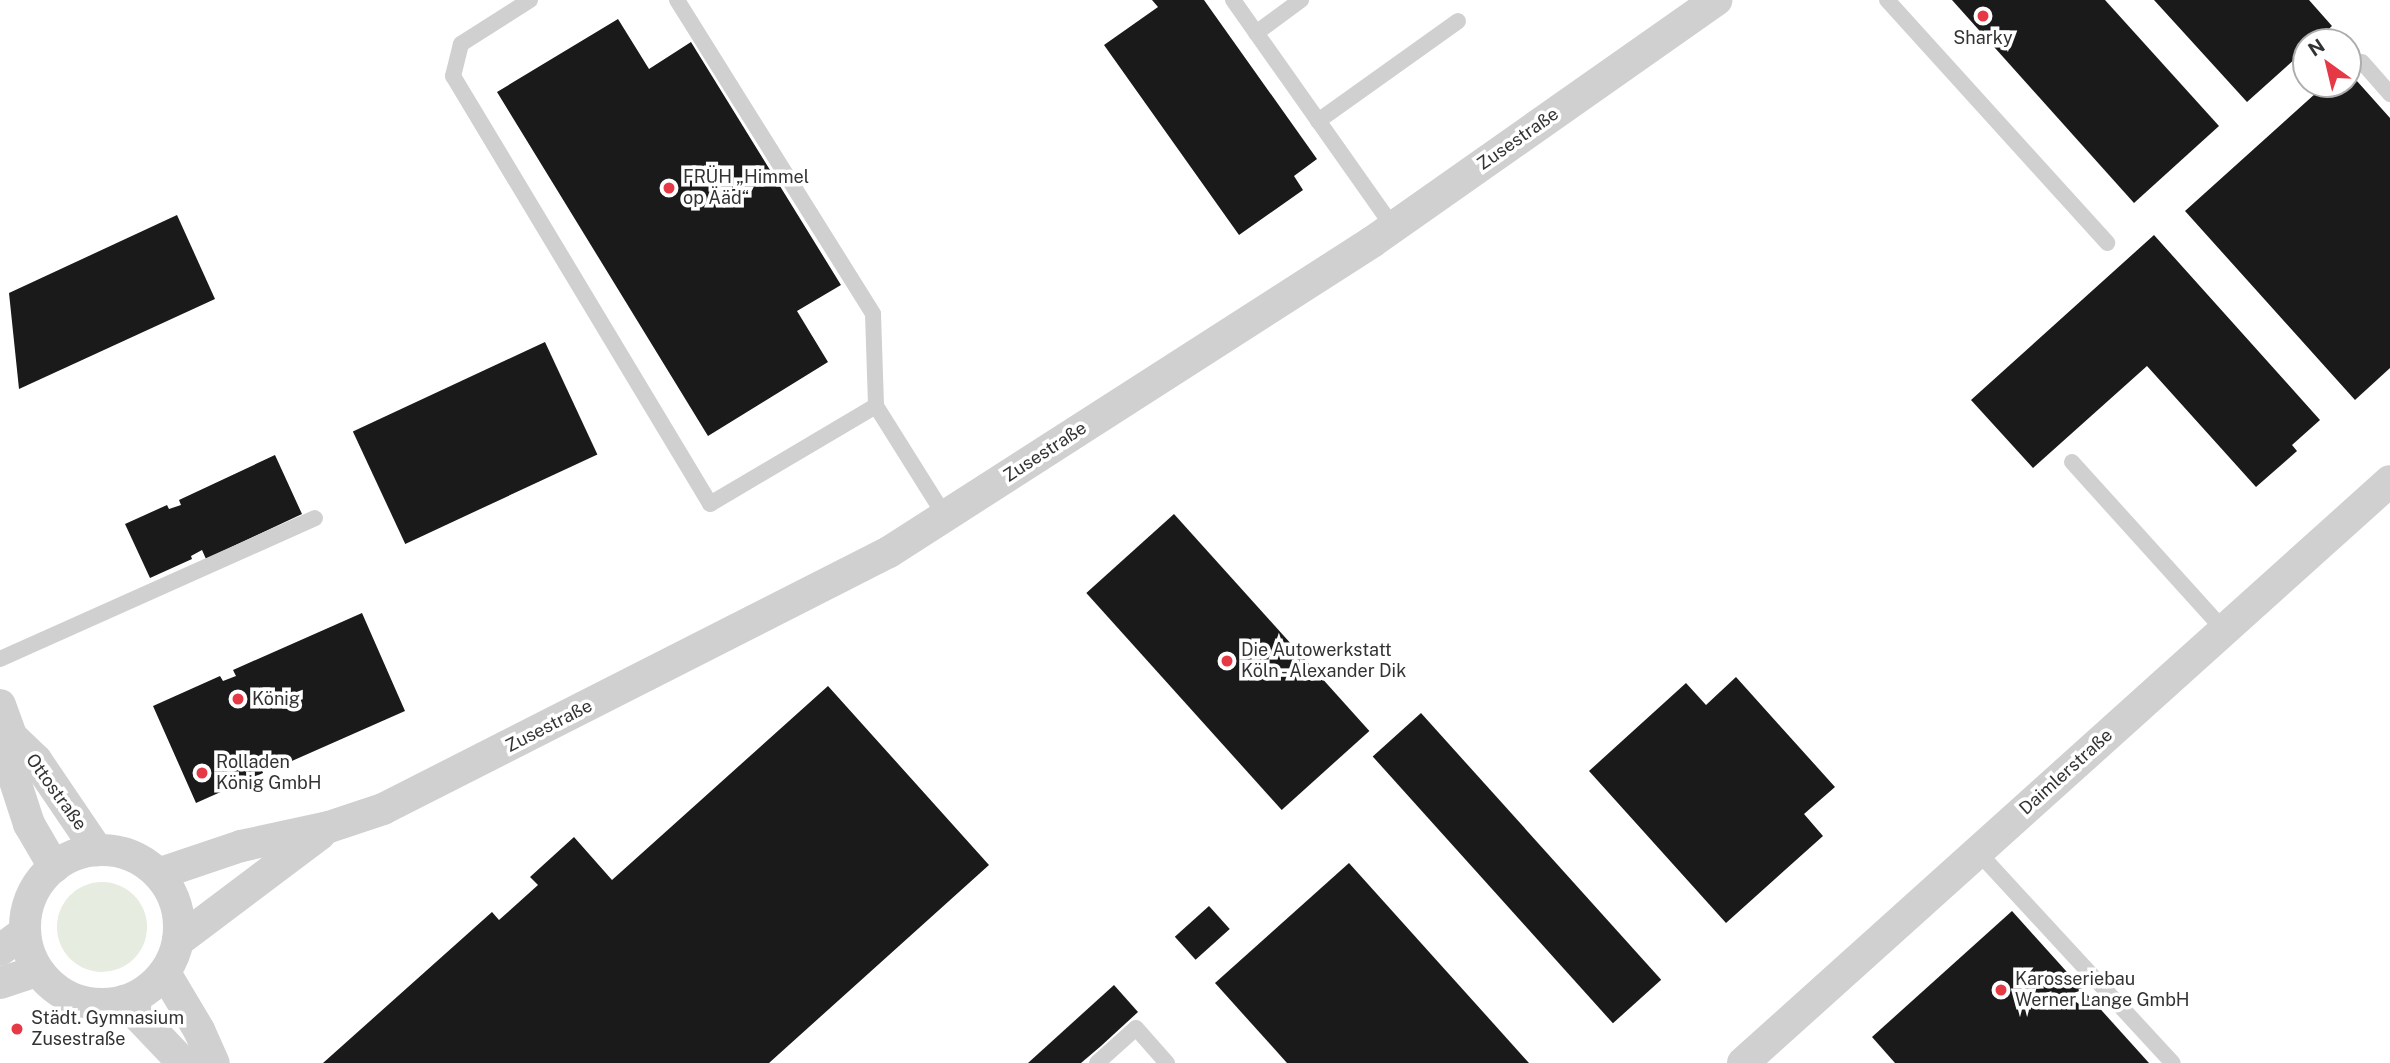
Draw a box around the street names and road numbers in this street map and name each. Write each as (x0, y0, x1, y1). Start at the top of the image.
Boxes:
street label: Zusestraße (1473, 103, 1563, 175)
street label: Zusestraße (1000, 417, 1090, 487)
street label: Zusestraße (502, 695, 596, 757)
street label: Daimlerstraße (2015, 724, 2117, 820)
street label: Ottostraße (21, 749, 91, 835)

